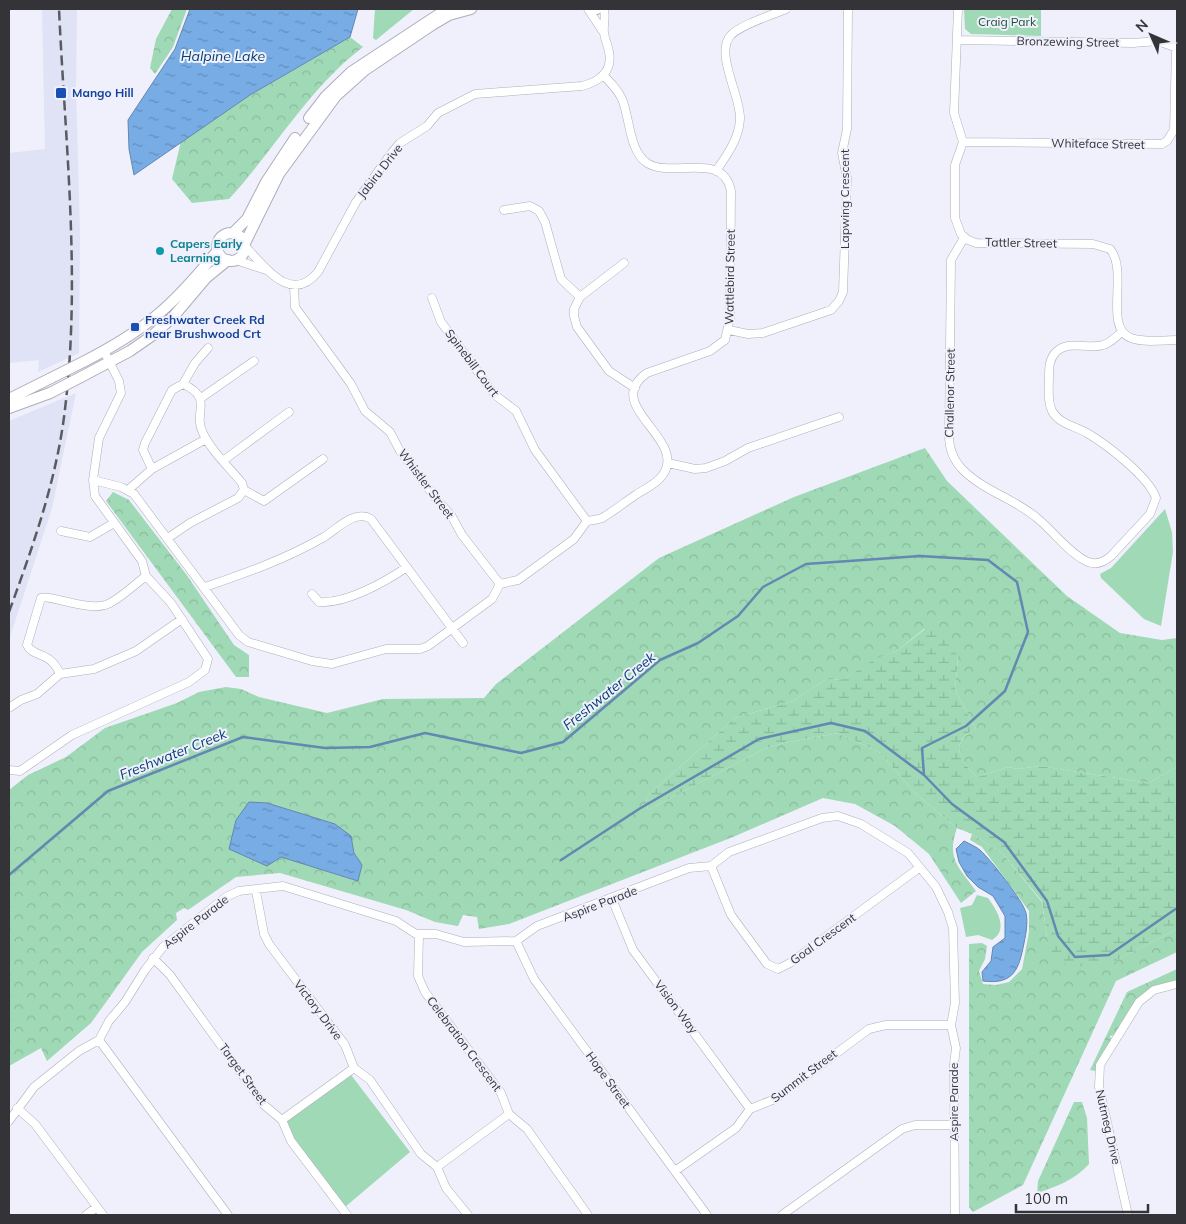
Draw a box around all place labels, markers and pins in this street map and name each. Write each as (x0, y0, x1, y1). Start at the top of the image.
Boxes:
place label: Mango Hill (72, 85, 134, 100)
marker: Mango Hill (54, 86, 68, 100)
place label: Capers Early Learning (170, 236, 243, 265)
marker: Capers Early Learning (154, 245, 166, 257)
place label: Freshwater Creek Rd near Brushwood Crt (145, 312, 265, 341)
marker: Freshwater Creek Rd near Brushwood Crt (129, 321, 141, 333)

